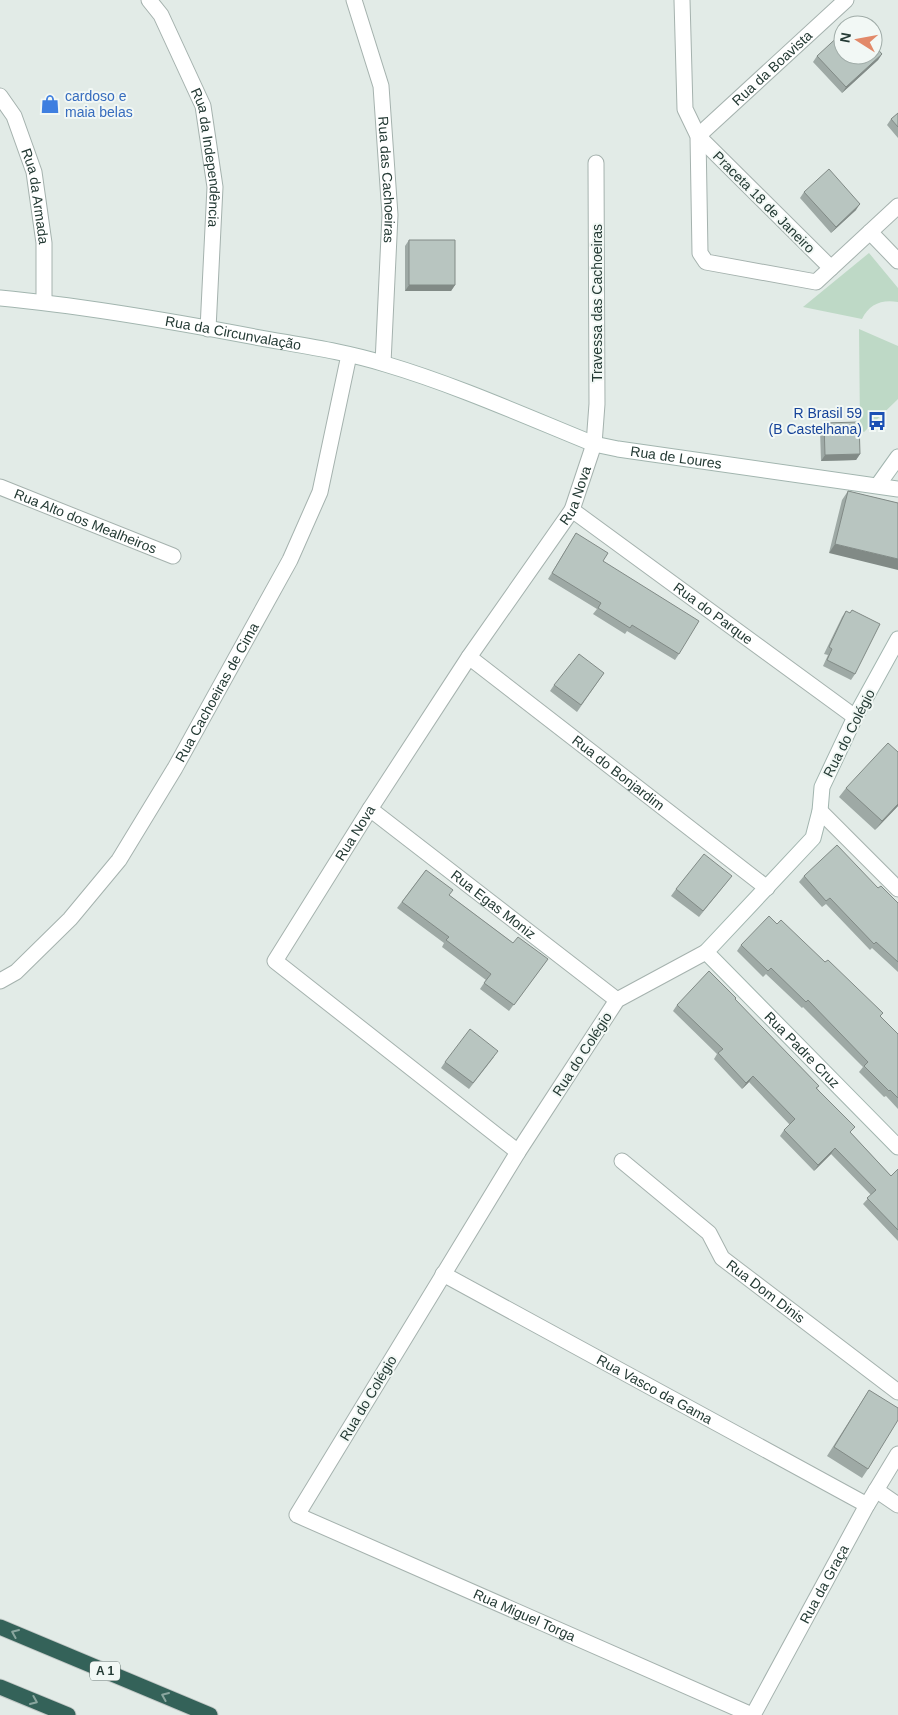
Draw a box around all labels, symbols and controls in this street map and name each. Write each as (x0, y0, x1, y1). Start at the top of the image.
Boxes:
north arrow (833, 15, 883, 65)
street label: Rua da Boavista (729, 27, 816, 109)
text: N (836, 31, 854, 44)
street label: Rua da Independência (188, 85, 223, 228)
place label: cardoso e maia belas (65, 88, 133, 120)
shop icon: cardoso e maia belas (39, 93, 61, 115)
street label: Rua das Cachoeiras (375, 116, 398, 243)
street label: Rua da Armada (18, 146, 52, 245)
street label: Praceta 18 de Janeiro (710, 148, 818, 256)
street label: Travessa das Cachoeiras (589, 224, 605, 382)
street label: Rua da Circunvalação (164, 313, 303, 353)
place label: R Brasil 59 (B Castelhana) (769, 405, 862, 437)
bus stop icon: R Brasil 59 (B Castelhana) (866, 410, 888, 432)
street label: Rua de Loures (629, 443, 723, 472)
street label: Rua Nova (556, 464, 594, 528)
street label: Rua Alto dos Mealheiros (12, 486, 159, 557)
street label: Rua do Parque (670, 579, 756, 648)
street label: Rua Cachoeiras de Cima (172, 620, 262, 765)
street label: Rua do Colégio (820, 686, 878, 780)
street label: Rua do Bonjardim (569, 732, 668, 813)
street label: Rua Nova (332, 802, 378, 864)
street label: Rua Egas Moniz (448, 867, 539, 942)
street label: Rua Padre Cruz (761, 1008, 843, 1091)
street label: Rua do Colégio (549, 1009, 615, 1099)
street label: Rua Dom Dinis (723, 1256, 808, 1326)
street label: Rua Vasco da Gama (594, 1351, 715, 1427)
street label: Rua do Colégio (336, 1352, 400, 1443)
street label: Rua da Graça (796, 1542, 852, 1626)
street label: Rua Miguel Torga (471, 1586, 578, 1644)
one-way arrow (11, 1629, 20, 1640)
road number: A 1 (90, 1662, 120, 1680)
one-way arrow (161, 1692, 170, 1703)
one-way arrow (29, 1694, 38, 1705)

